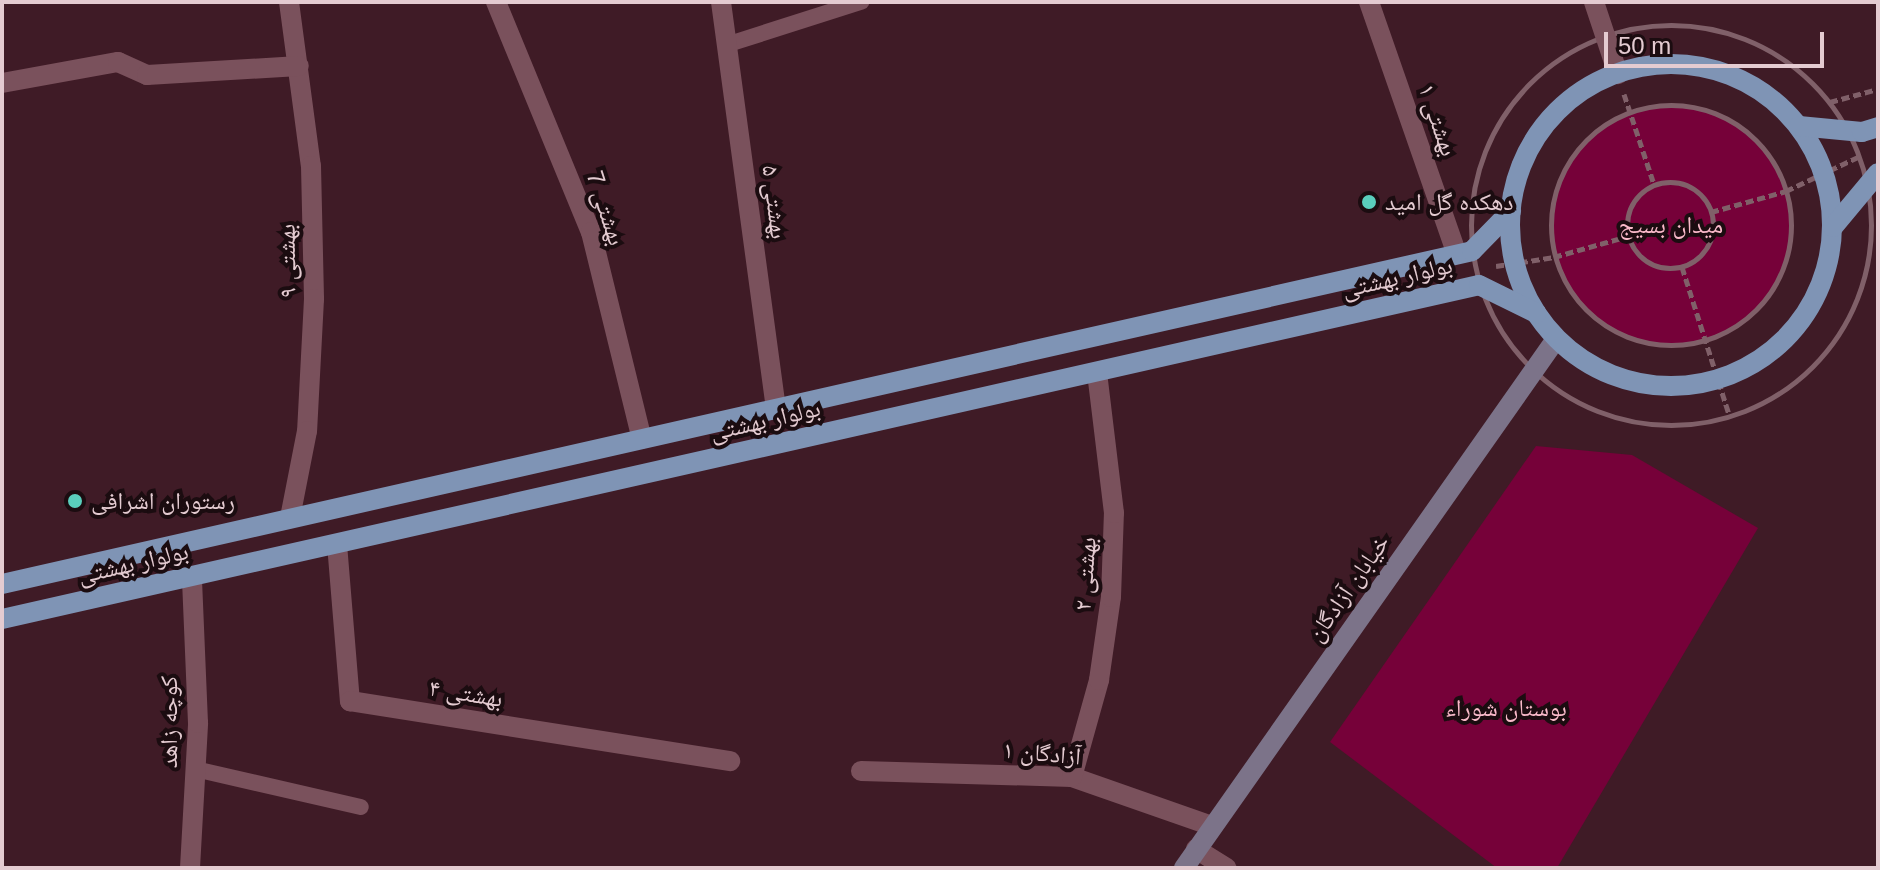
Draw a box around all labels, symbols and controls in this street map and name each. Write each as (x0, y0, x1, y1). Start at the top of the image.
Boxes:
scale bar (1608, 16, 1828, 66)
text: 50 m (1618, 32, 1671, 59)
street label: بهشتی ۱ (1412, 80, 1464, 160)
street label: بهشتی ۵ (756, 163, 794, 241)
street label: بهشتی 7 (580, 167, 632, 249)
place label: دهکده گل امید (1385, 188, 1513, 216)
marker: دهکده گل امید (1360, 193, 1378, 211)
park label: میدان بسیج (1619, 211, 1723, 239)
street label: بهشتی ۹ (272, 224, 302, 298)
street label: بولوار بهشتی (1339, 250, 1455, 304)
street label: بولوار بهشتی (707, 393, 823, 447)
place label: رستوران اشرافی (91, 487, 235, 515)
marker: رستوران اشرافی (66, 492, 84, 510)
street label: خیابان آزادگان (1301, 529, 1395, 647)
street label: بولوار بهشتی (75, 536, 191, 590)
street label: بهشتی ۲ (1068, 536, 1102, 612)
street label: بهشتی ۴ (427, 673, 505, 713)
street label: کوچه زاهد (155, 676, 183, 768)
park label: بوستان شوراء (1445, 694, 1567, 722)
street label: آزادگان ۱ (1002, 735, 1082, 771)

